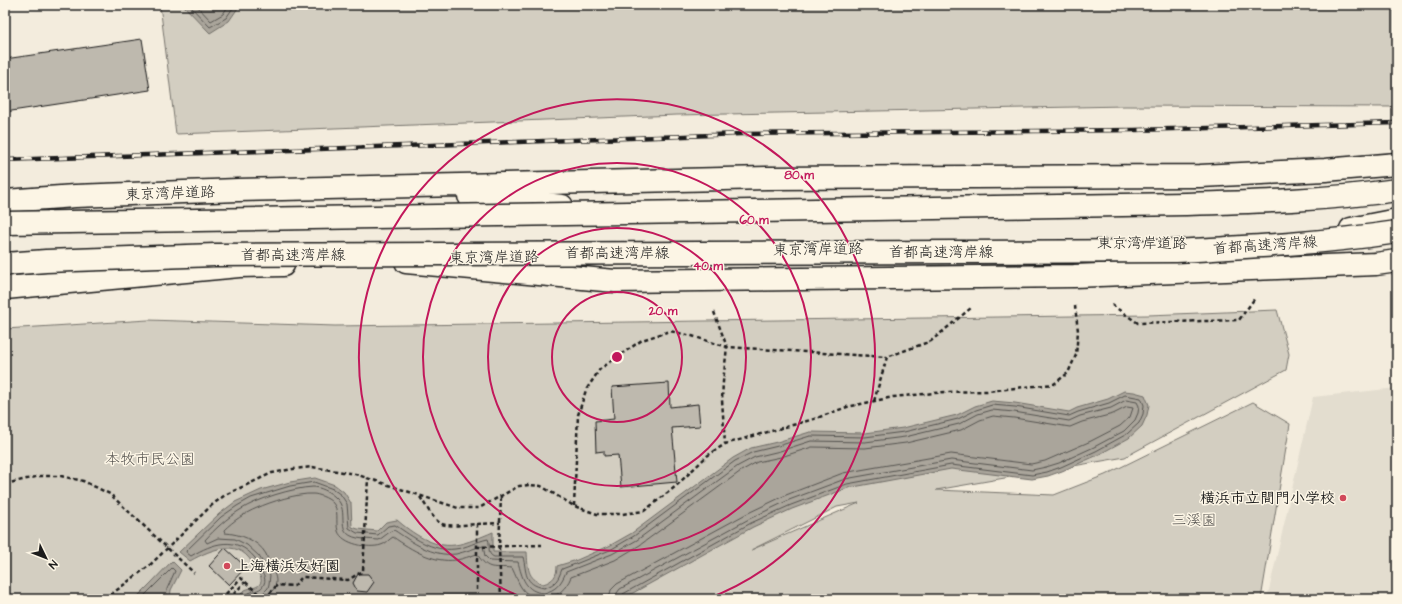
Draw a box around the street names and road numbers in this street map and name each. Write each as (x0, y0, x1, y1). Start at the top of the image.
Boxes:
street label: 東京湾岸道路 (125, 181, 215, 206)
street label: 首都高速湾岸線 (1212, 231, 1318, 260)
street label: 東京湾岸道路 (1097, 233, 1187, 254)
street label: 東京湾岸道路 (773, 238, 863, 261)
street label: 首都高速湾岸線 (888, 242, 994, 263)
street label: 首都高速湾岸線 (564, 243, 670, 264)
street label: 首都高速湾岸線 (240, 245, 346, 266)
street label: 東京湾岸道路 (449, 246, 539, 269)

